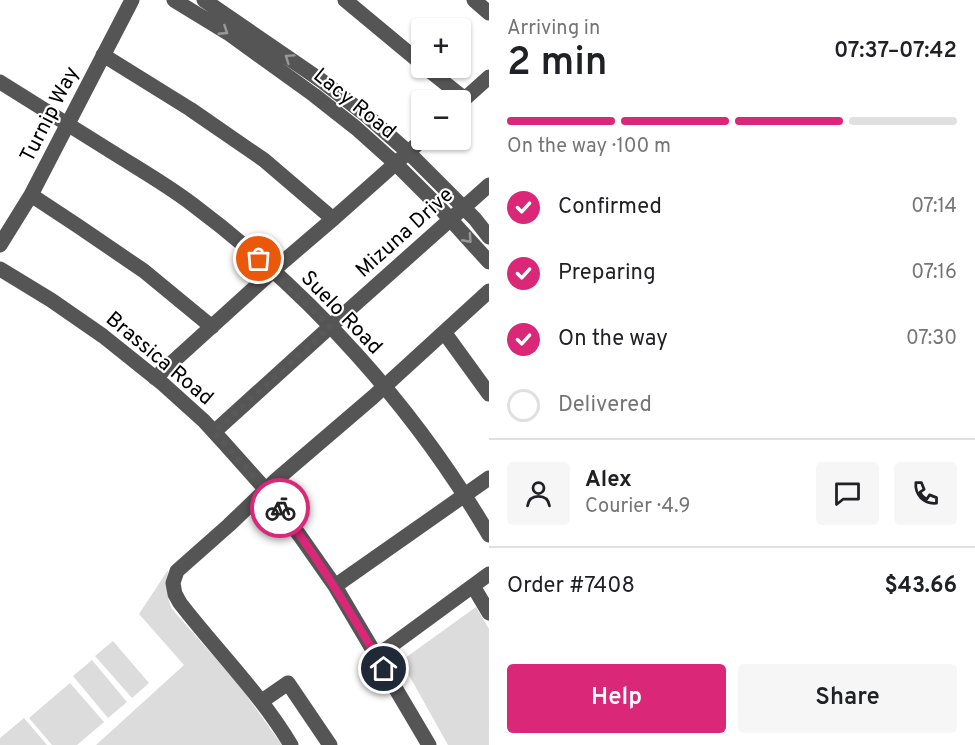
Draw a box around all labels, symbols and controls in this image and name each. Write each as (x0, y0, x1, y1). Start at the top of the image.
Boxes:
text: Arriving in (507, 16, 600, 42)
map controls (411, 18, 471, 150)
button: + (411, 18, 471, 78)
one-way arrow (217, 24, 228, 35)
text: 07:37–07:42 (834, 38, 957, 65)
text: 2 min (507, 40, 608, 89)
one-way arrow (285, 54, 296, 65)
street label: Turnip Way (15, 62, 86, 167)
street label: Lacy Road (307, 63, 401, 146)
button: − (411, 90, 471, 150)
text: On the way · 100 m (507, 134, 671, 160)
street label: Mizuna Drive (350, 182, 460, 284)
icon: check (507, 191, 540, 224)
text: Confirmed (558, 194, 662, 221)
text: 07:14 (911, 194, 957, 220)
one-way arrow (460, 231, 471, 242)
pin (233, 233, 284, 284)
icon: bag (242, 242, 275, 275)
icon: check (507, 257, 540, 290)
text: Preparing (558, 260, 656, 287)
text: 07:16 (911, 260, 957, 286)
street label: Suelo Road (294, 265, 388, 361)
street label: Brassica Road (100, 306, 218, 412)
icon: check (507, 323, 540, 356)
text: On the way (558, 326, 668, 353)
text: 07:30 (906, 326, 957, 352)
text: Delivered (558, 392, 652, 419)
button: person (507, 462, 570, 525)
button: chat (816, 462, 879, 525)
button: phone (894, 462, 957, 525)
text: Alex (585, 467, 632, 494)
courier (250, 478, 310, 538)
icon: bike (264, 492, 297, 525)
text: Courier · 4.9 (585, 494, 690, 520)
text: Order #7408 (507, 573, 635, 600)
text: $43.66 (885, 573, 957, 600)
pin (358, 643, 409, 694)
icon: home (367, 652, 400, 685)
button: Help (507, 664, 726, 733)
button: Share (738, 664, 957, 733)

